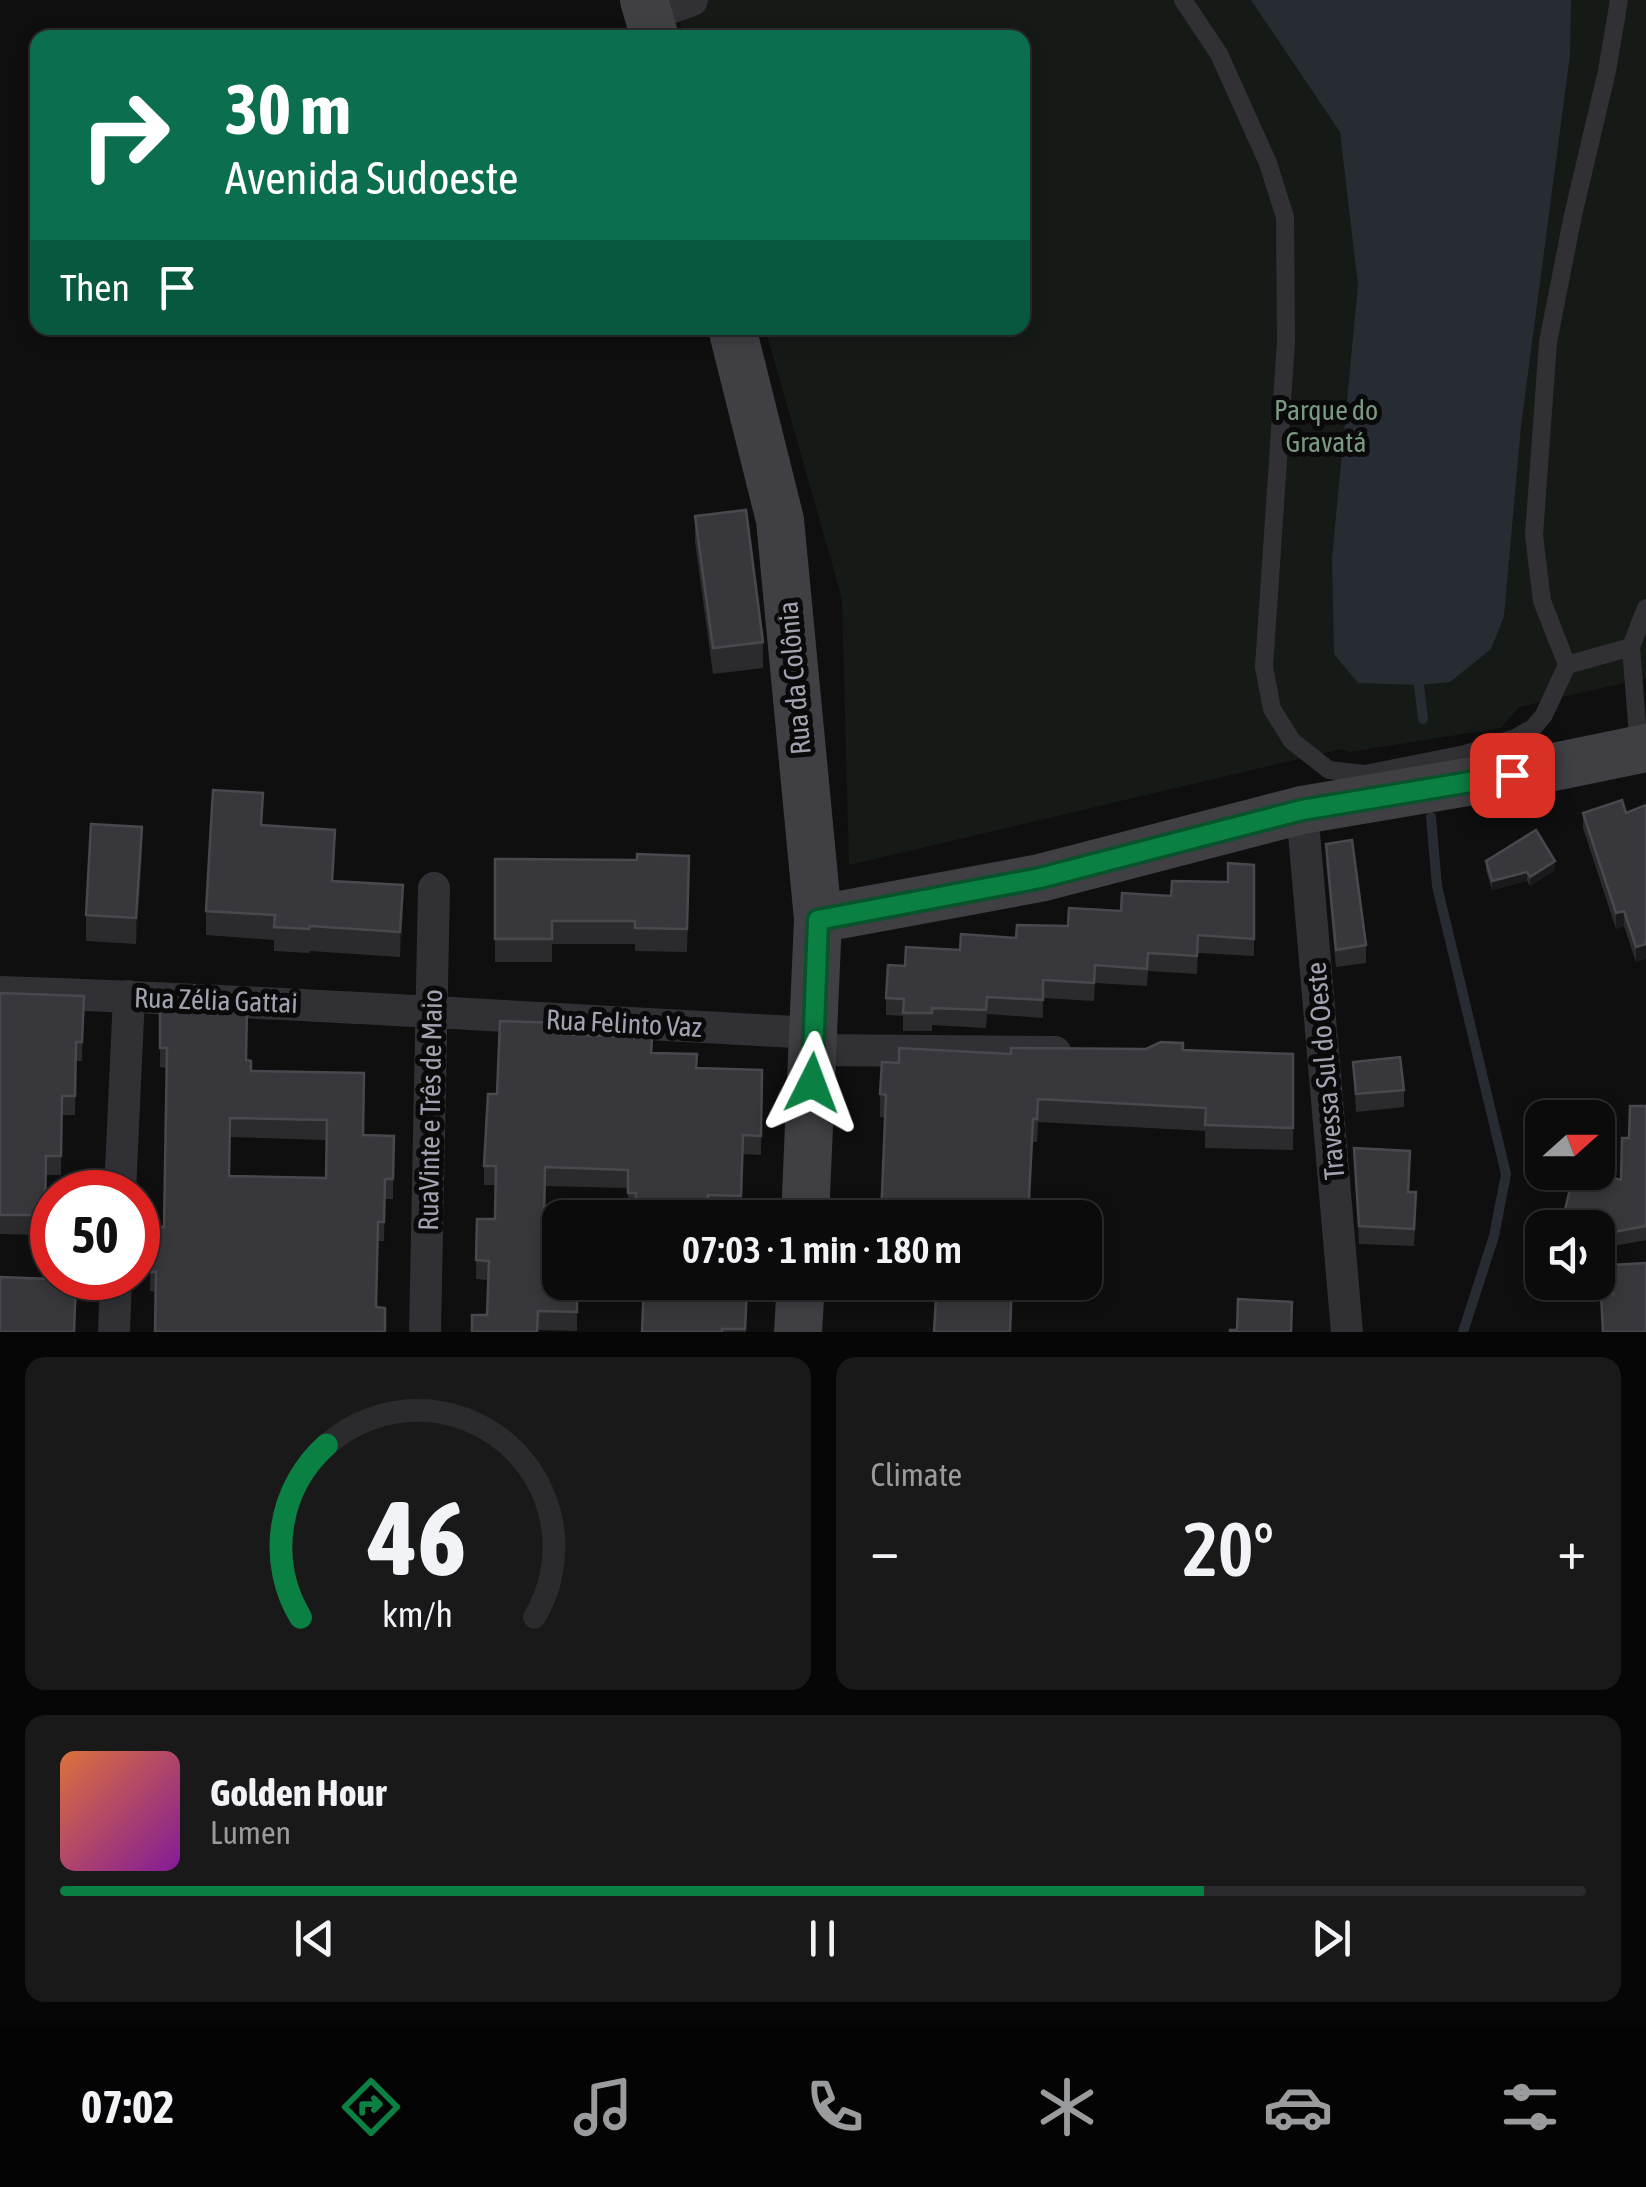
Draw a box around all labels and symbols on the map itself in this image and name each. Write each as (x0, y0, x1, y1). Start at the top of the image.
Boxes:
park label: Parque do Gravatá (1274, 394, 1378, 458)
street label: Rua da Colônia (771, 600, 817, 756)
pin (1470, 733, 1555, 818)
street label: Travessa Sul do Oeste (1300, 961, 1350, 1181)
street label: Rua Zélia Gattai (134, 981, 298, 1019)
street label: RuaVinte e Três de Maio (412, 989, 448, 1231)
street label: Rua Felinto Vaz (545, 1003, 703, 1043)
position arrow (760, 1031, 864, 1135)
north arrow (1525, 1100, 1615, 1190)
speed limit sign: 50 (30, 1170, 160, 1300)

